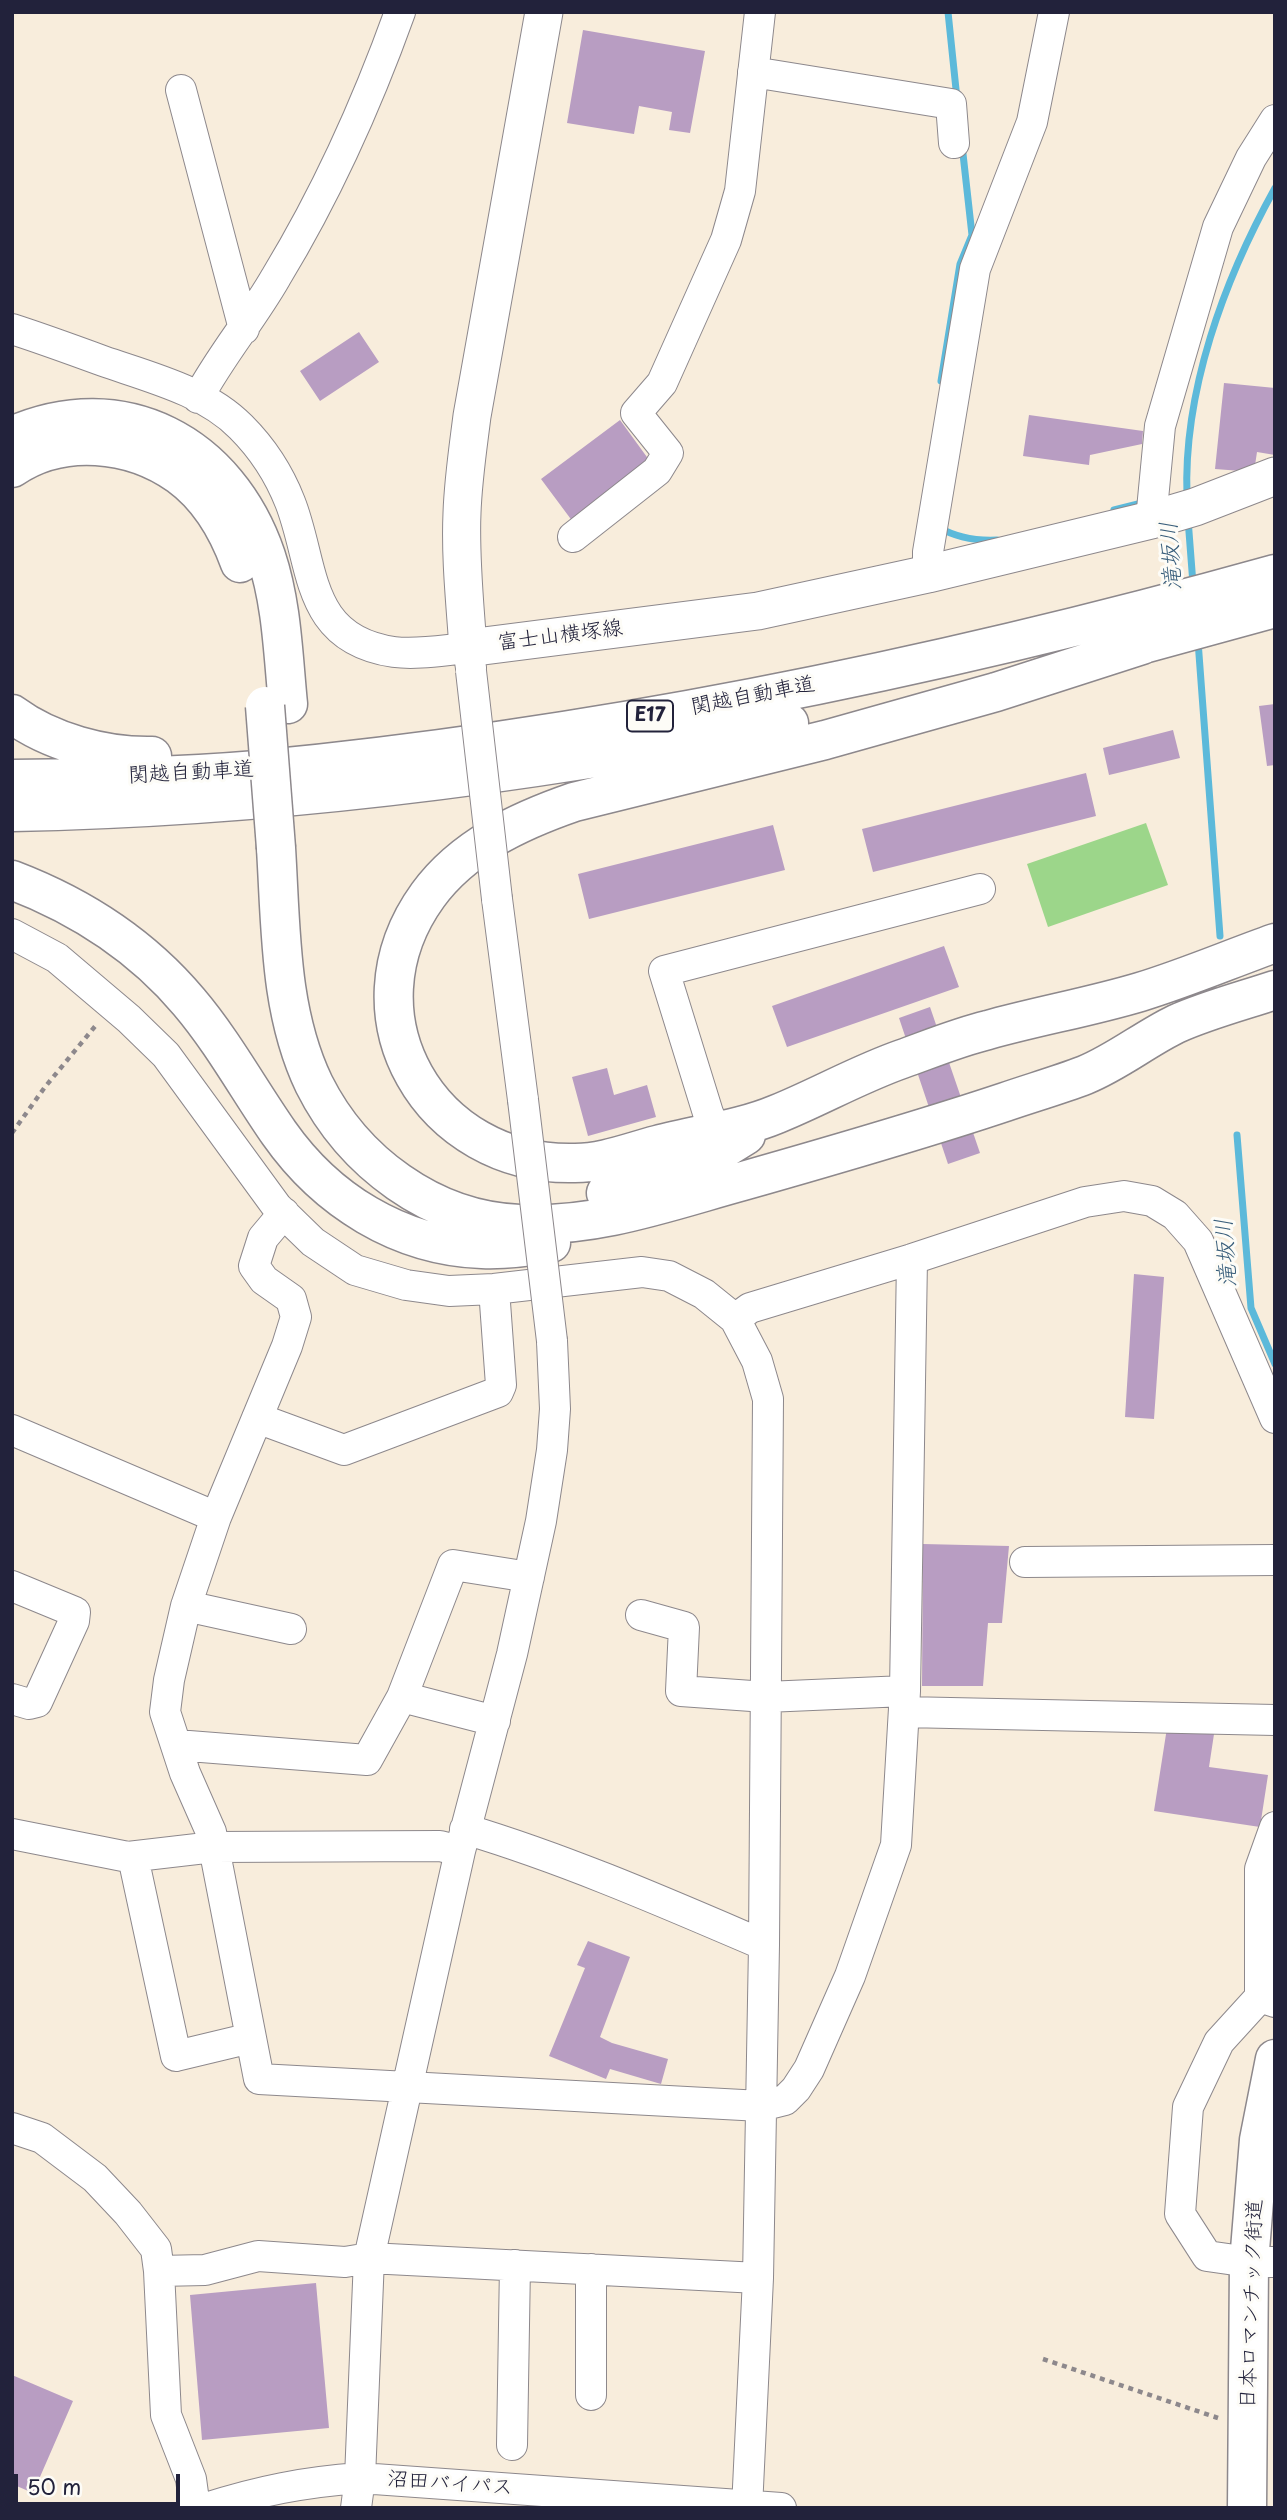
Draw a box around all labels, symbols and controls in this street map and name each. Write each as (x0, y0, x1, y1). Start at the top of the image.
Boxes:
water label: 滝坂川 (1156, 521, 1188, 591)
street label: 富士山横塚線 (496, 616, 624, 656)
street label: 関越自動車道 (689, 672, 817, 720)
road number: E17 (627, 701, 673, 732)
street label: 関越自動車道 (127, 757, 255, 789)
water label: 滝坂川 (1211, 1218, 1243, 1288)
street label: 日本ロマンチック街道 (1236, 2199, 1268, 2409)
scale bar (18, 2460, 184, 2504)
street label: 沼田バイパス (386, 2467, 514, 2501)
text: 50 m (27, 2470, 81, 2502)

